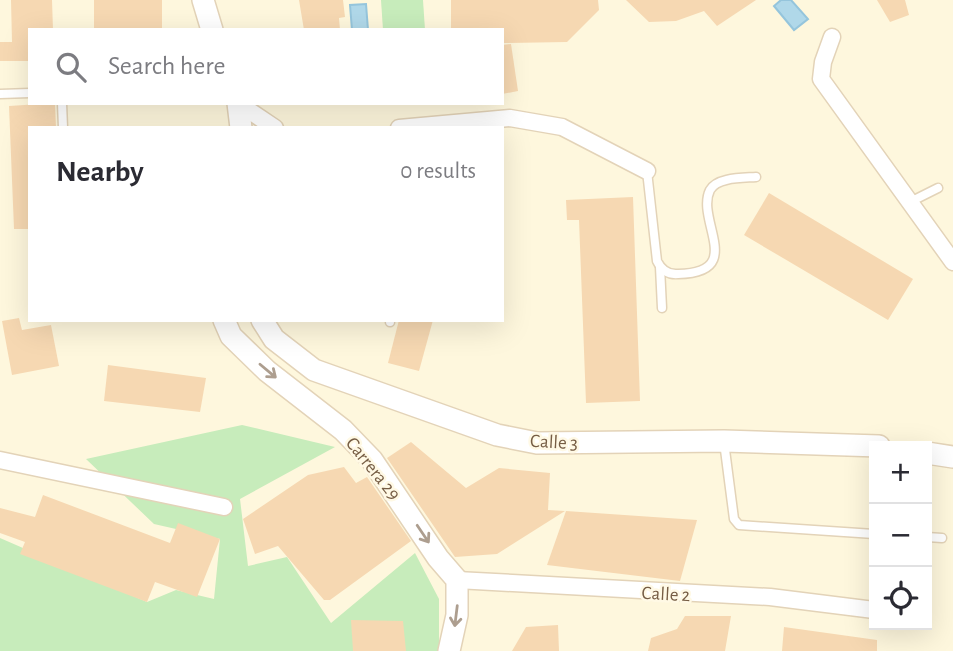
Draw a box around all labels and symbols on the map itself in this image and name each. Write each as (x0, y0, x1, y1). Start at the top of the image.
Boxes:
one-way arrow (259, 363, 277, 379)
street label: Calle 3 (530, 432, 578, 453)
street label: Carrera 29 (342, 434, 404, 504)
one-way arrow (415, 524, 430, 543)
street label: Calle 2 (641, 584, 691, 605)
one-way arrow (449, 604, 462, 627)

